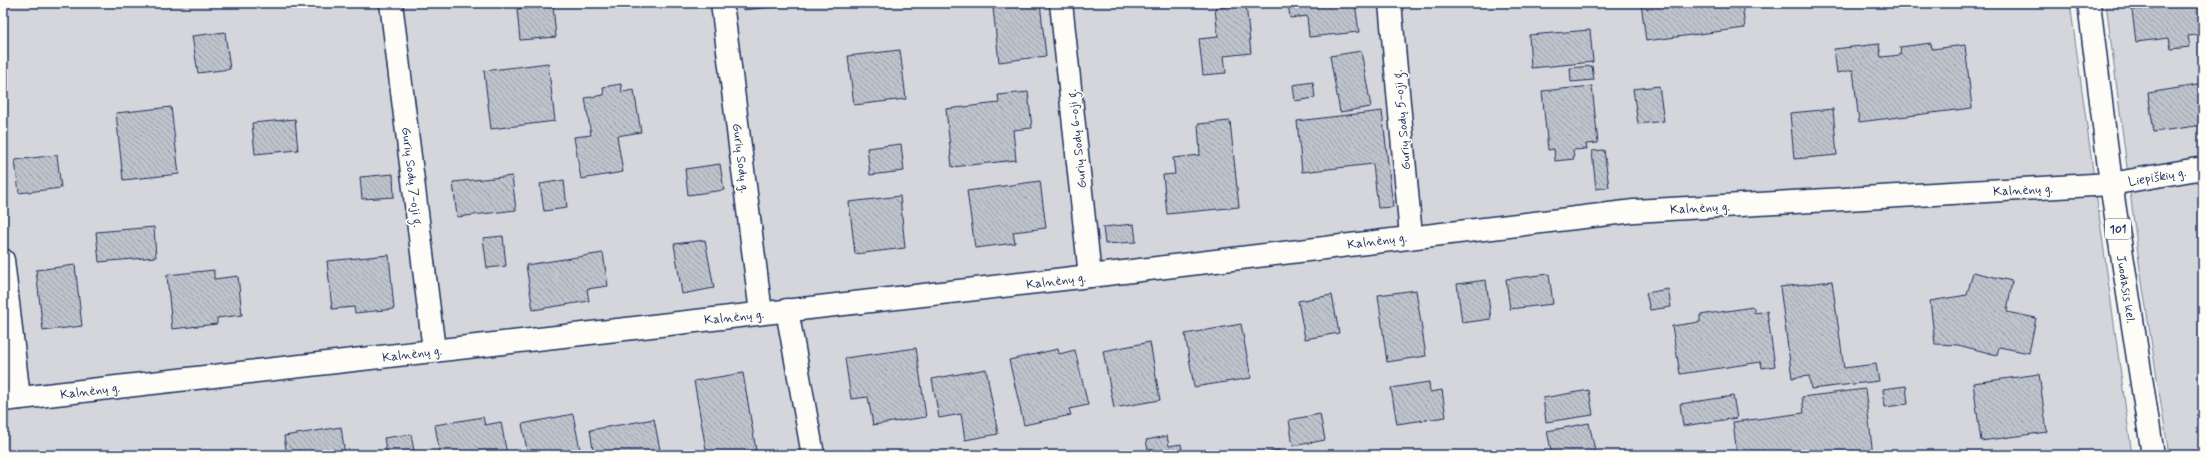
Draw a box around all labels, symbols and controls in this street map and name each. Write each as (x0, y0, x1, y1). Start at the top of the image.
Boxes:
street label: Gurių Sodų 5-oji g. (1390, 68, 1417, 171)
street label: Gurių Sodų 6-oji g. (1064, 88, 1093, 189)
street label: Gurių Sodų g. (728, 122, 753, 194)
street label: Gurių Sodų 7-oji g. (395, 126, 426, 229)
street label: Liepiškių g. (2127, 164, 2188, 191)
street label: Kalnėnų g. (1993, 180, 2054, 201)
street label: Kalnėnų g. (1670, 198, 1731, 219)
road number: 101 (2105, 219, 2131, 239)
street label: Kalnėnų g. (1346, 229, 1408, 254)
street label: Juodasis kel. (2112, 254, 2139, 325)
street label: Kalnėnų g. (1025, 269, 1087, 294)
street label: Kalnėnų g. (703, 306, 765, 329)
street label: Kalnėnų g. (381, 342, 443, 367)
street label: Kalnėnų g. (59, 379, 121, 404)

